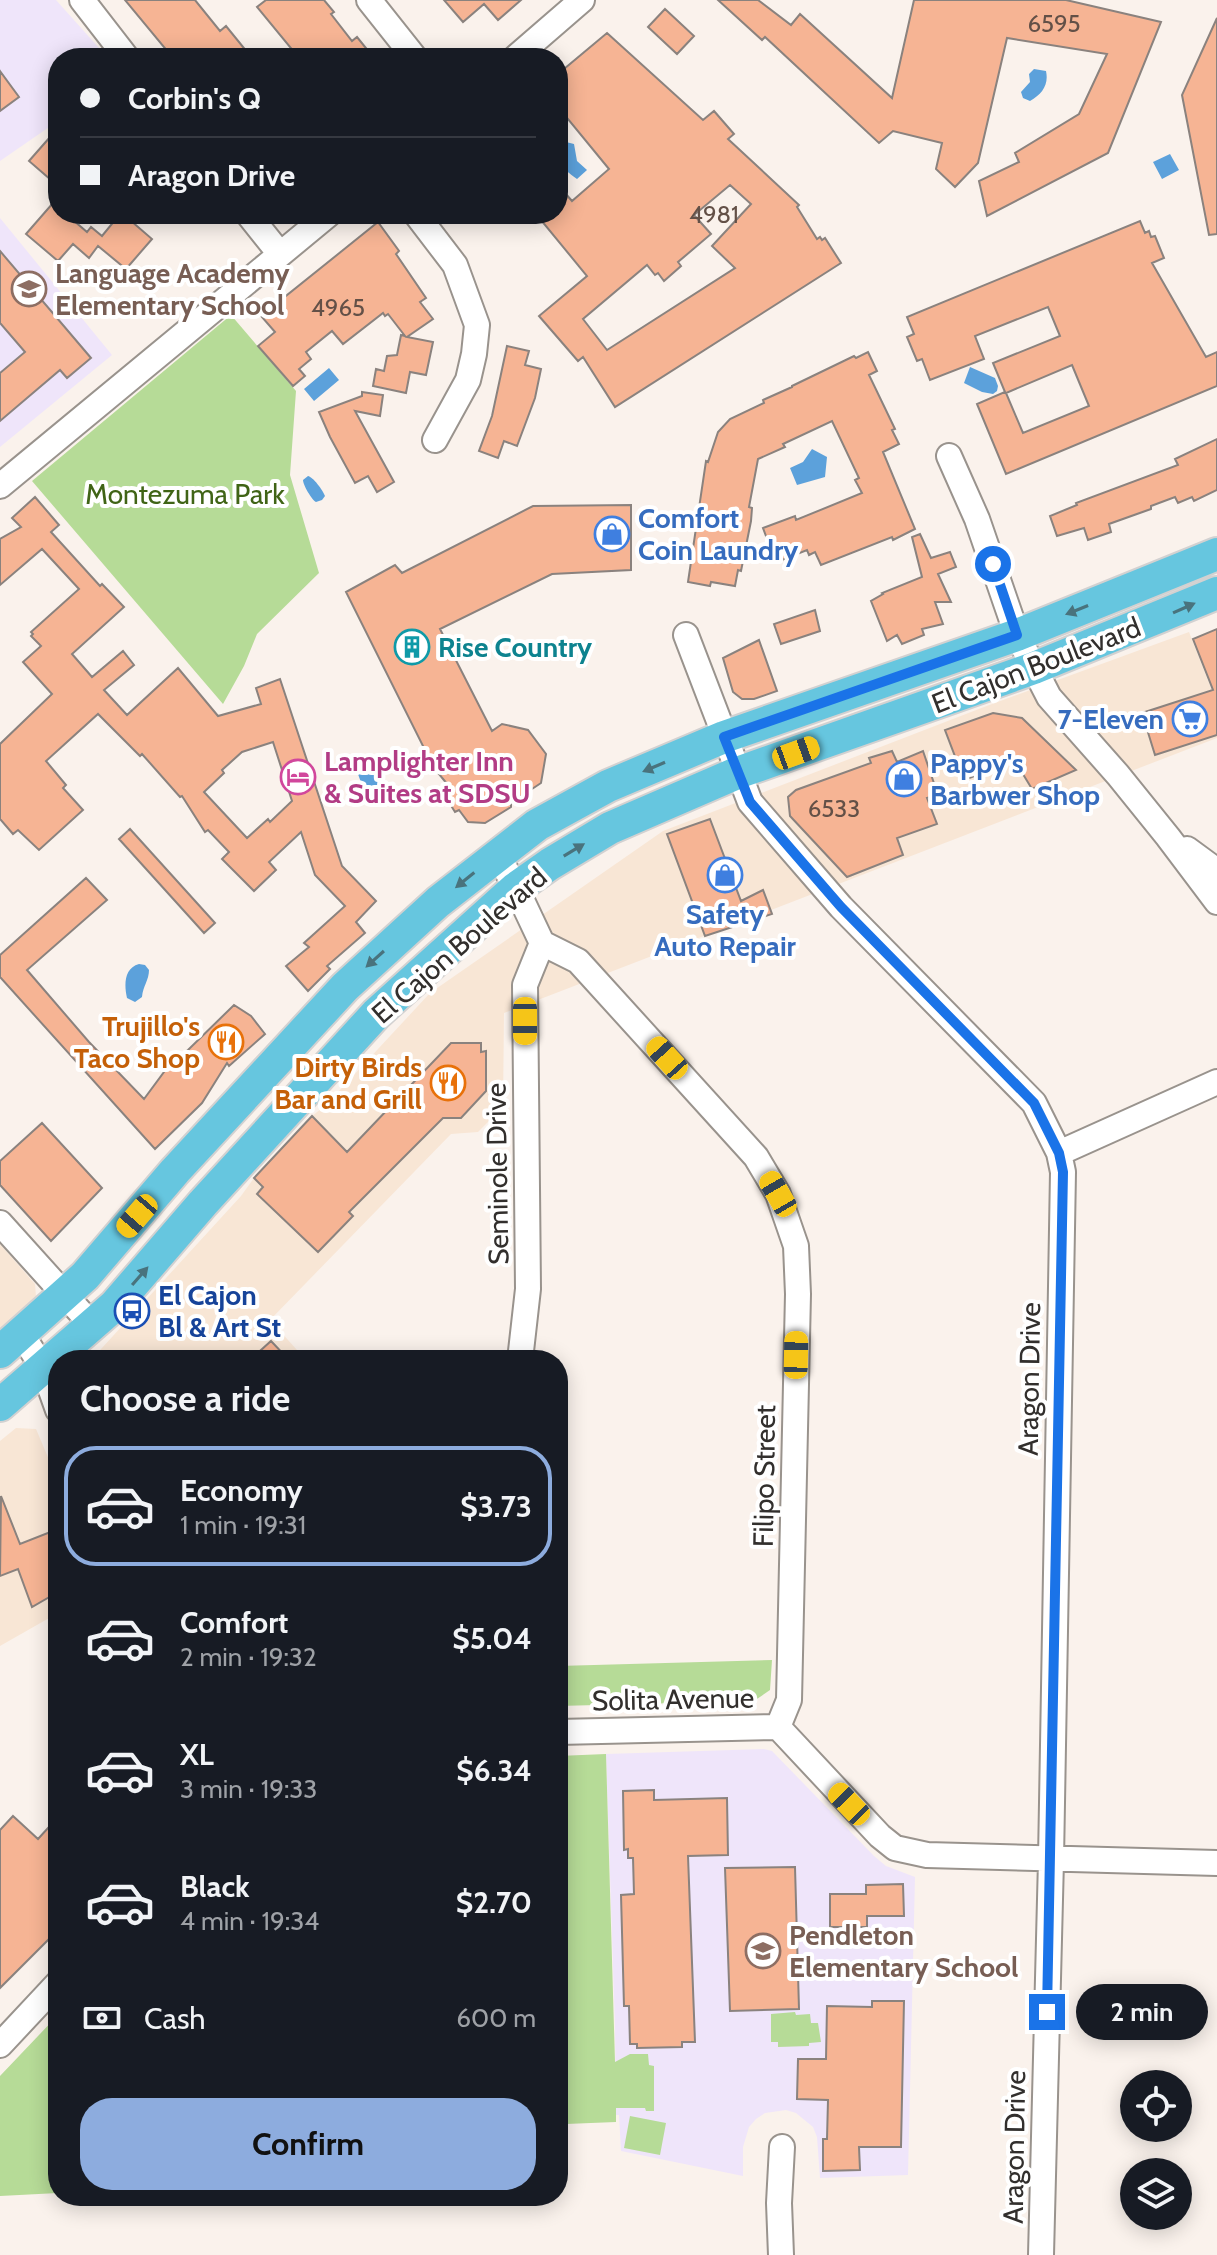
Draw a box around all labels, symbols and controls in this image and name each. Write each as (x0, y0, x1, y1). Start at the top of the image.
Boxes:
house number: 6595 (1027, 9, 1081, 38)
text: Corbin's Q (128, 80, 261, 117)
text: Aragon Drive (128, 157, 295, 194)
house number: 4981 (689, 200, 739, 229)
place label: Language Academy Elementary School (55, 256, 290, 322)
school or university icon: Language Academy Elementary School (10, 270, 48, 308)
house number: 4965 (311, 293, 365, 322)
park label: Montezuma Park (85, 477, 285, 511)
place label: Comfort Coin Laundry (638, 501, 798, 567)
shop icon: Comfort Coin Laundry (593, 515, 631, 553)
route start (975, 546, 1011, 582)
one-way arrow (1172, 601, 1196, 614)
one-way arrow (1066, 604, 1089, 617)
street label: El Cajon Boulevard (927, 610, 1145, 720)
building icon: Rise Country (393, 628, 431, 666)
place label: Rise Country (438, 630, 592, 664)
supermarket icon: 7-Eleven (1171, 700, 1209, 738)
place label: 7-Eleven (1058, 702, 1164, 736)
car (769, 734, 823, 772)
place label: Lamplighter Inn & Suites at SDSU (324, 744, 531, 810)
place label: Pappy's Barbwer Shop (930, 746, 1100, 812)
hotel icon: Lamplighter Inn & Suites at SDSU (279, 758, 317, 796)
one-way arrow (642, 760, 666, 773)
shop icon: Pappy's Barbwer Shop (885, 760, 923, 798)
house number: 6533 (808, 794, 860, 823)
one-way arrow (563, 843, 585, 857)
shop icon: Safety Auto Repair (706, 856, 744, 894)
street label: El Cajon Boulevard (364, 860, 554, 1030)
one-way arrow (455, 872, 475, 888)
place label: Safety Auto Repair (654, 897, 797, 963)
one-way arrow (365, 950, 385, 968)
car (513, 997, 537, 1045)
place label: Trujillo's Taco Shop (74, 1009, 200, 1075)
restaurant icon: Trujillo's Taco Shop (207, 1023, 245, 1061)
car (642, 1032, 692, 1084)
place label: Dirty Birds Bar and Grill (274, 1050, 422, 1116)
restaurant icon: Dirty Birds Bar and Grill (429, 1064, 467, 1102)
street label: Seminole Drive (478, 1083, 516, 1265)
car (756, 1167, 800, 1221)
car (112, 1190, 162, 1242)
one-way arrow (131, 1267, 148, 1287)
place label: El Cajon Bl & Art St (158, 1278, 281, 1344)
bus stop icon: El Cajon Bl & Art St (113, 1292, 151, 1330)
street label: Aragon Drive (1011, 1302, 1047, 1456)
car (784, 1331, 808, 1379)
text: Choose a ride (80, 1376, 290, 1420)
street label: Filipo Street (746, 1405, 782, 1547)
icon: car (84, 1470, 156, 1542)
text: Economy (180, 1472, 303, 1509)
text: $3.73 (460, 1488, 532, 1525)
text: 1 min · 19:31 (180, 1509, 306, 1541)
icon: car (84, 1602, 156, 1674)
text: Comfort (180, 1604, 288, 1641)
text: $5.04 (452, 1620, 532, 1657)
text: 2 min · 19:32 (180, 1641, 317, 1673)
street label: Solita Avenue (592, 1681, 754, 1717)
icon: car (84, 1734, 156, 1806)
text: XL (180, 1736, 214, 1773)
text: $6.34 (456, 1752, 532, 1789)
text: 3 min · 19:33 (180, 1773, 317, 1805)
car (824, 1778, 874, 1830)
icon: car (84, 1866, 156, 1938)
text: Black (180, 1868, 250, 1905)
text: $2.70 (456, 1884, 532, 1921)
text: 4 min · 19:34 (180, 1905, 319, 1937)
place label: Pendleton Elementary School (789, 1918, 1018, 1984)
school or university icon: Pendleton Elementary School (744, 1932, 782, 1970)
callout: 2 min (1075, 1984, 1207, 2040)
route end (1029, 1994, 1065, 2030)
icon: cash (80, 1996, 124, 2040)
text: 2 min (1111, 1996, 1173, 2028)
text: Cash (144, 2000, 206, 2037)
text: 600 m (456, 2002, 536, 2034)
street label: Aragon Drive (996, 2070, 1032, 2224)
map controls (1120, 2070, 1192, 2230)
button: locate (1120, 2070, 1192, 2142)
button: Confirm (80, 2098, 536, 2190)
button: layers (1120, 2158, 1192, 2230)

